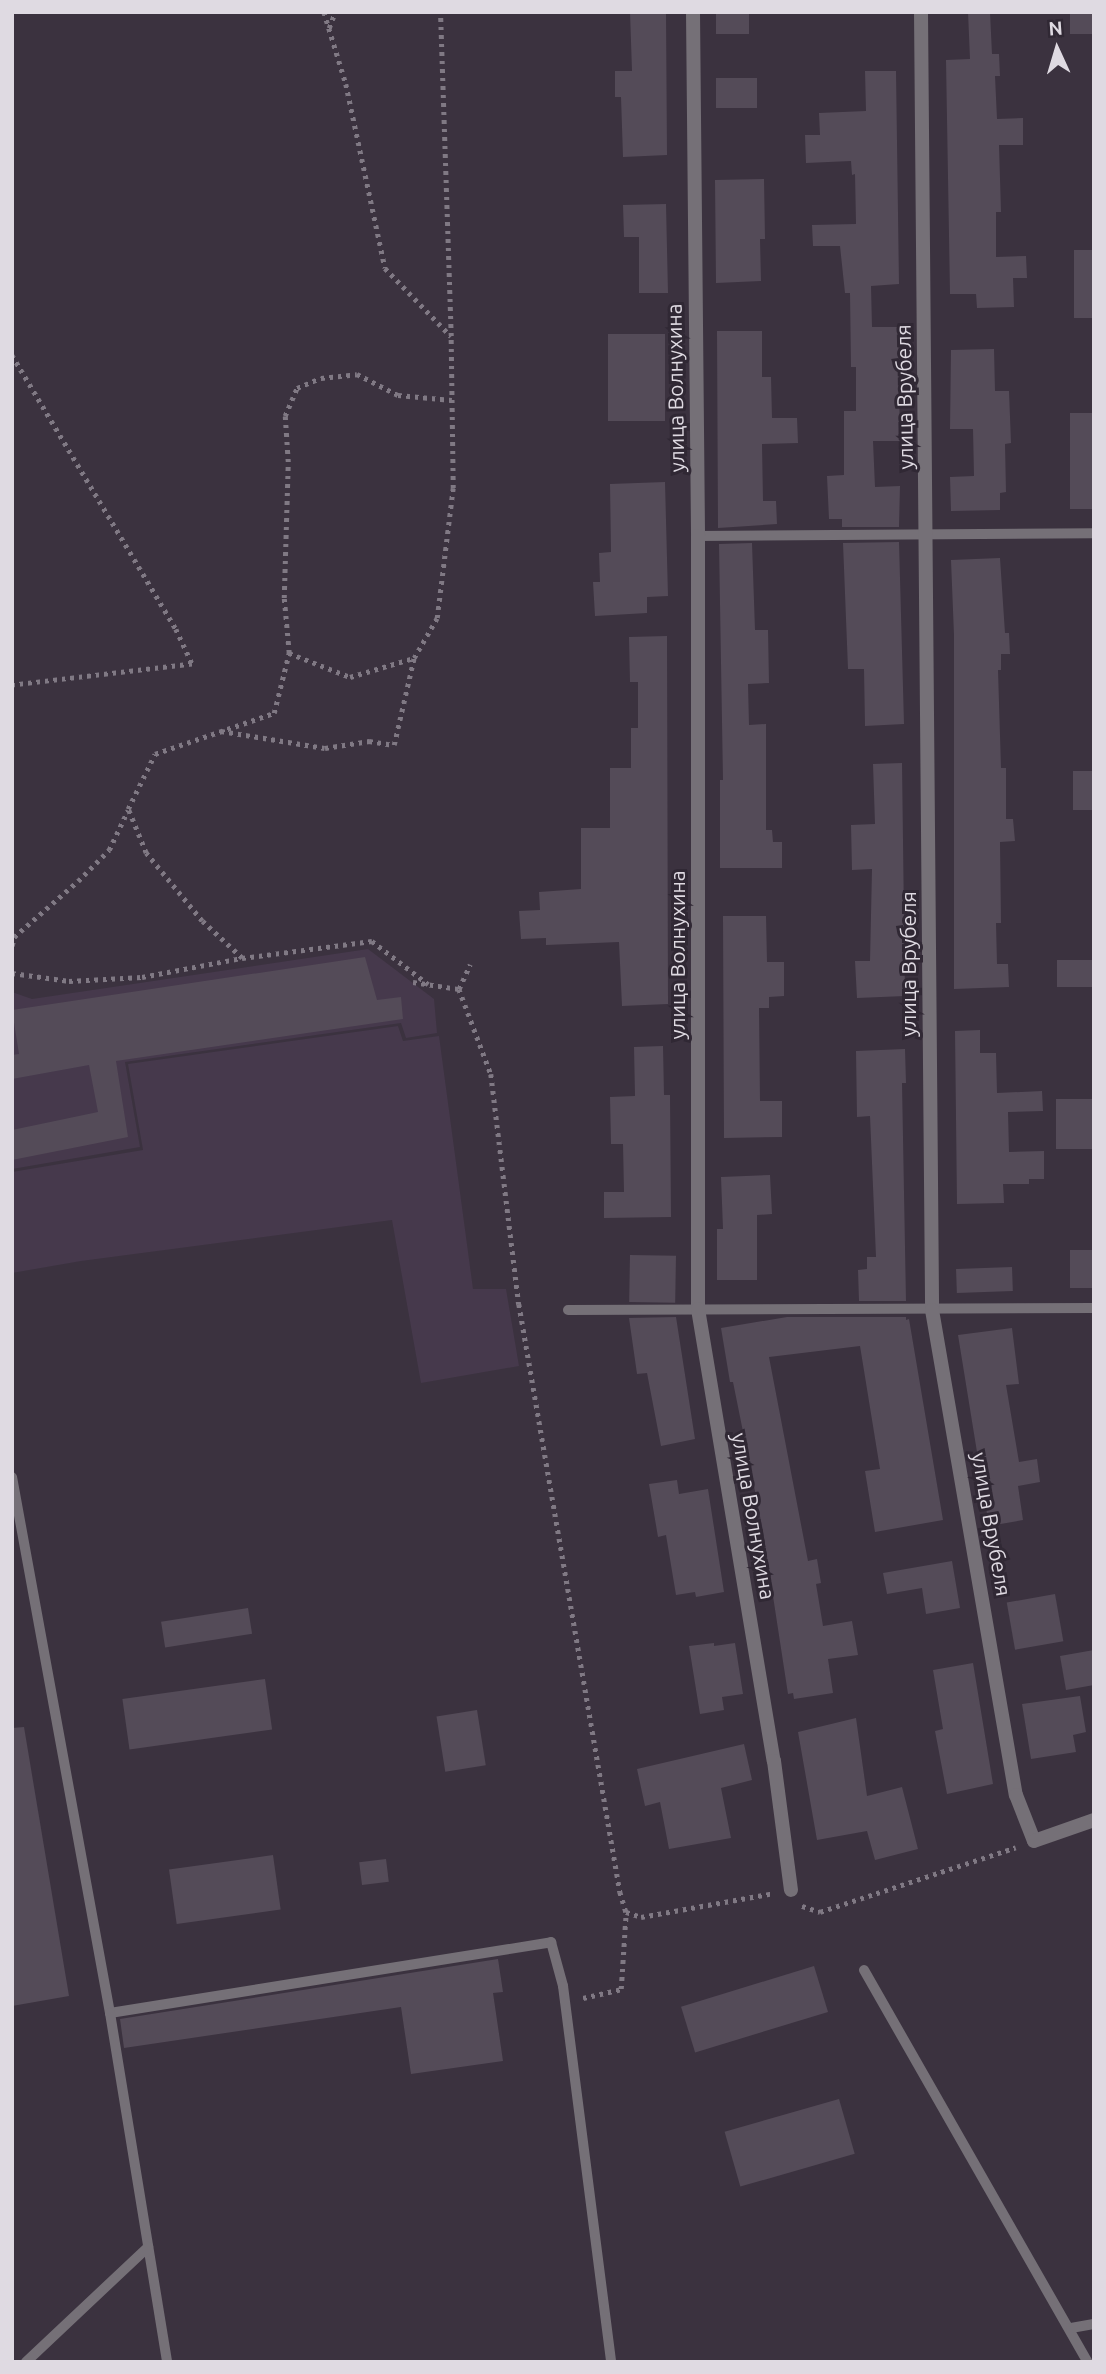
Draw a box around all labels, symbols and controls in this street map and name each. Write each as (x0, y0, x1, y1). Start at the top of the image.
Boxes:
north arrow (1022, 14, 1092, 84)
text: N (1048, 17, 1063, 40)
street label: улица Волнухина (661, 303, 689, 473)
street label: улица Врубеля (890, 324, 918, 470)
street label: улица Волнухина (664, 871, 690, 1039)
street label: улица Врубеля (895, 891, 921, 1037)
street label: улица Волнухина (727, 1431, 781, 1601)
street label: улица Врубеля (967, 1450, 1017, 1598)

